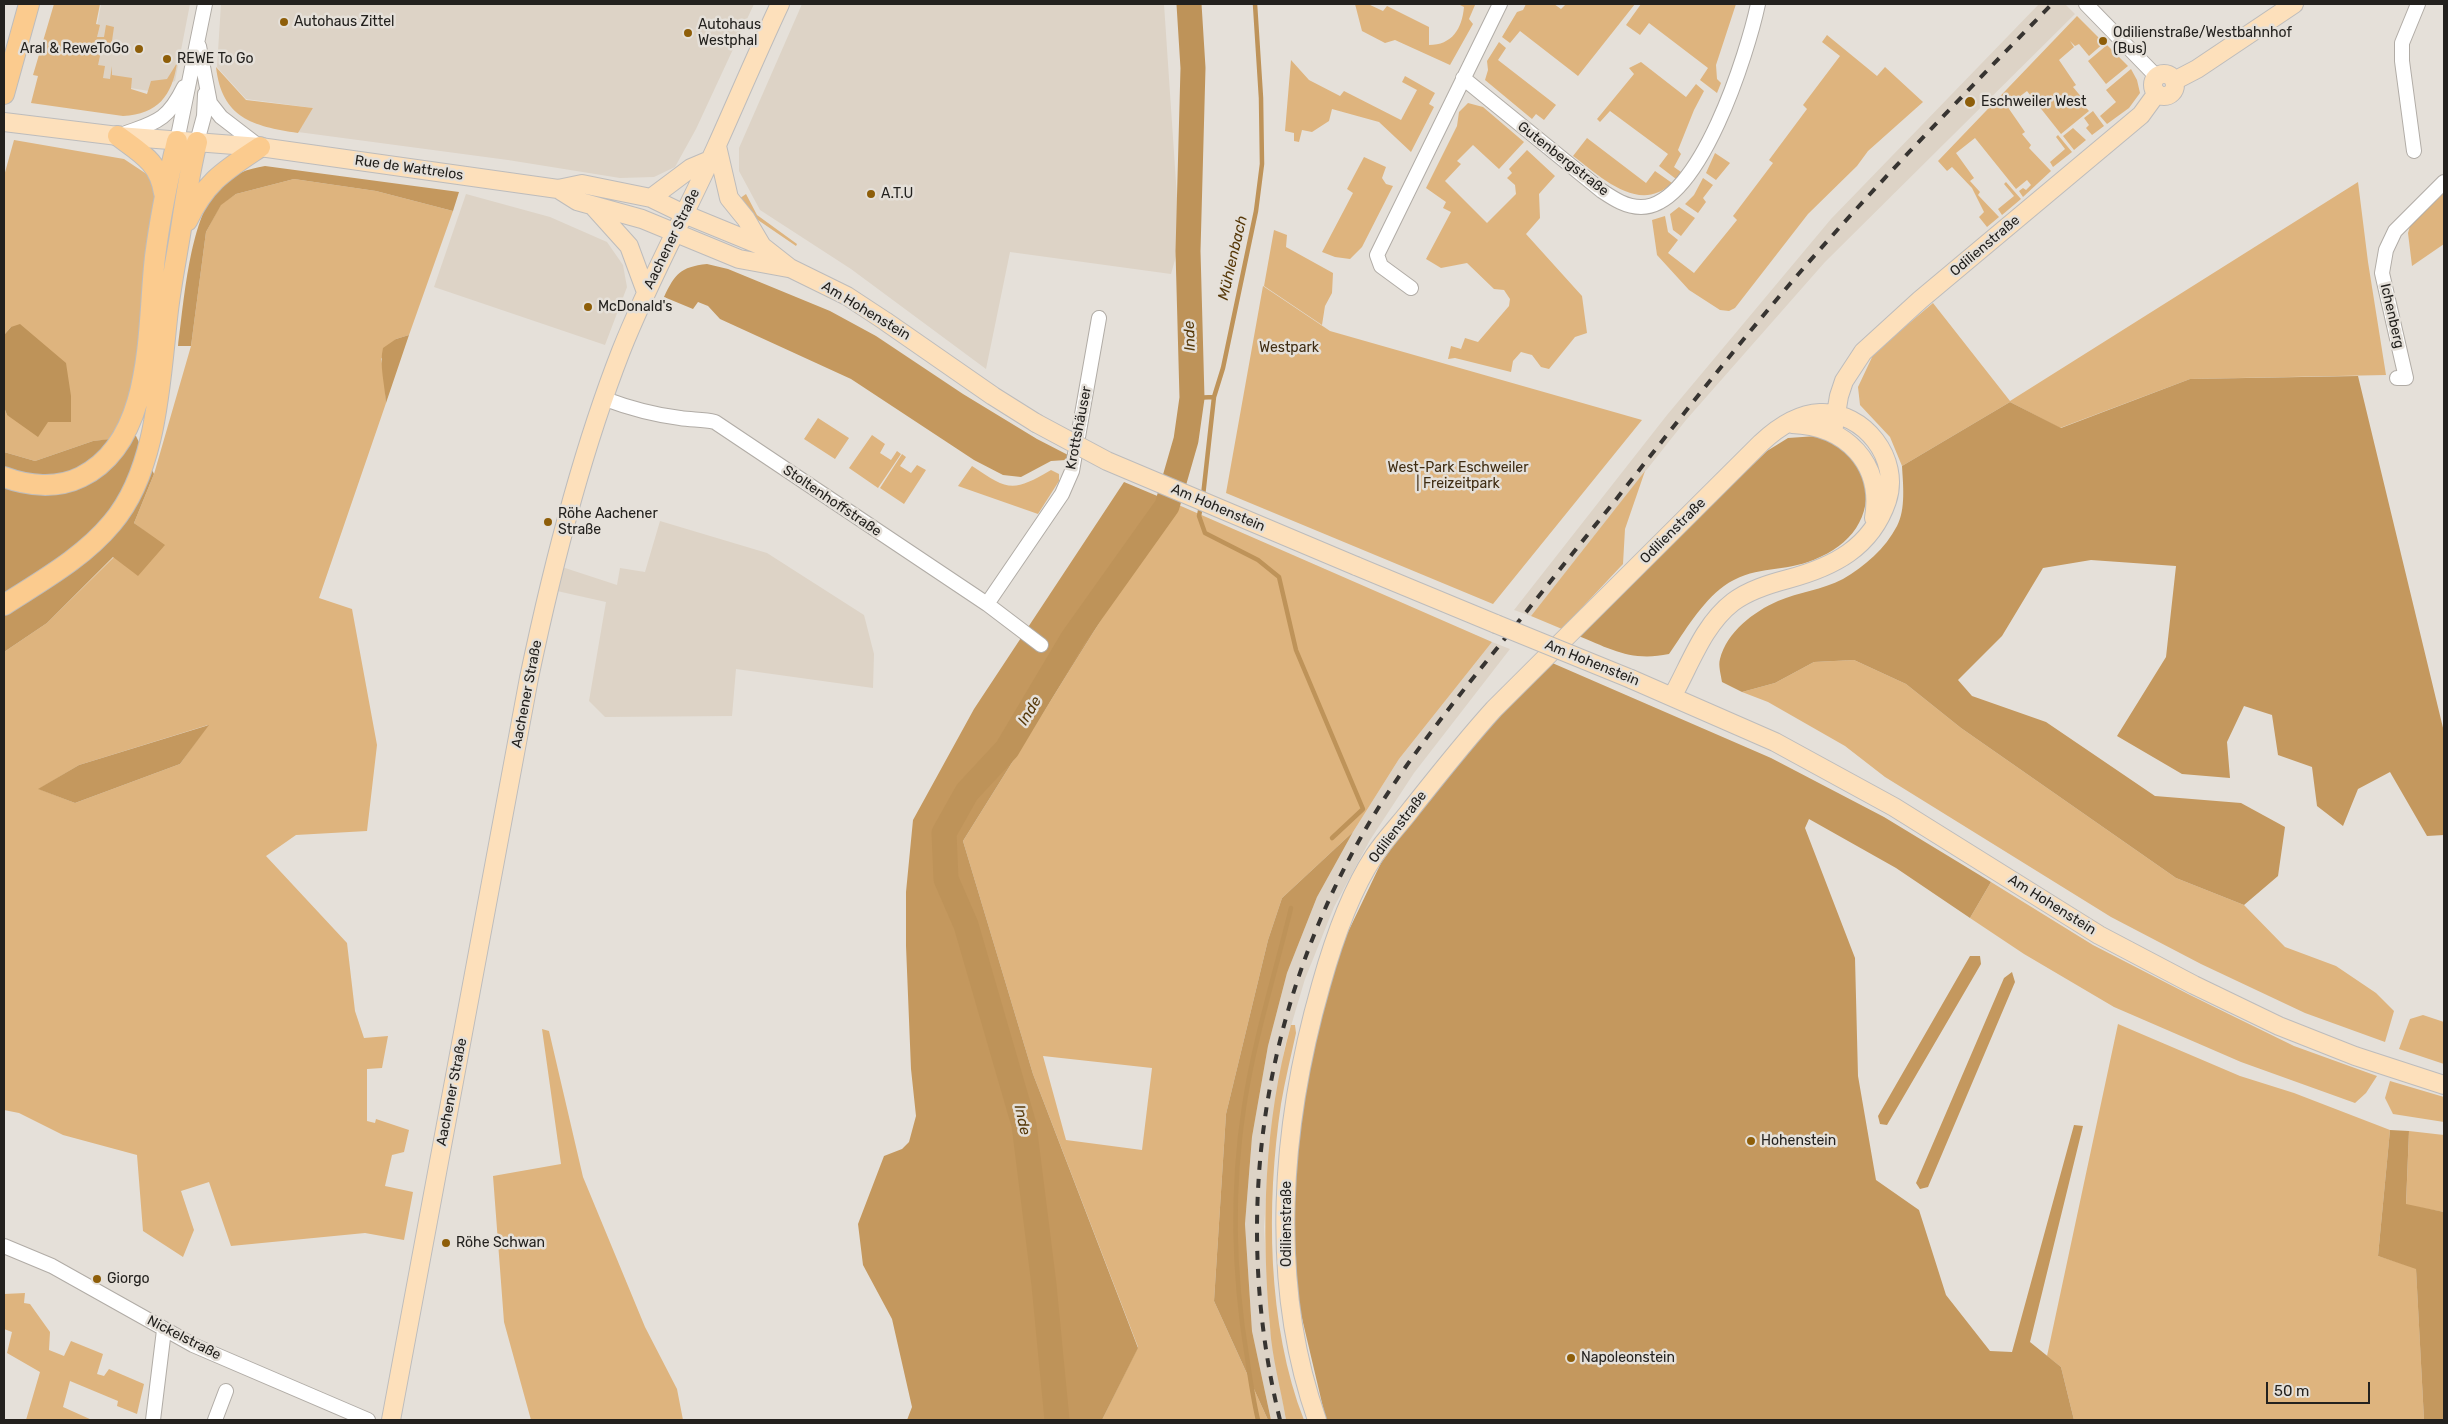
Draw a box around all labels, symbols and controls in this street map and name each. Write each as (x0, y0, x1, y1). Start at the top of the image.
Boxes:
place label: Autohaus Zittel (294, 14, 394, 30)
marker: Autohaus Zittel (278, 16, 290, 28)
place label: Autohaus Westphal (698, 17, 761, 49)
place label: Odilienstraße/Westbahnhof (Bus) (2113, 25, 2292, 58)
marker: Autohaus Westphal (682, 27, 694, 39)
marker: Odilienstraße/Westbahnhof (Bus) (2097, 35, 2109, 47)
place label: Aral & ReweToGo (20, 41, 129, 57)
marker: Aral & ReweToGo (133, 43, 145, 55)
place label: REWE To Go (177, 51, 254, 67)
marker: REWE To Go (161, 53, 173, 65)
place label: Eschweiler West (1981, 94, 2086, 110)
marker: Eschweiler West (1963, 95, 1977, 109)
street label: Gutenbergstraße (1514, 118, 1612, 200)
street label: Rue de Wattrelos (354, 152, 464, 184)
street label: Aachener Straße (640, 186, 704, 292)
place label: A.T.U (881, 186, 913, 202)
marker: A.T.U (865, 188, 877, 200)
street label: Odilienstraße (1947, 212, 2023, 280)
water label: Mühlenbach (1215, 214, 1251, 302)
street label: Am Hohenstein (819, 278, 913, 344)
street label: Ichenberg (2376, 282, 2408, 350)
place label: McDonald's (598, 299, 672, 315)
marker: McDonald's (582, 301, 594, 313)
water label: Inde (1180, 320, 1200, 352)
park label: Westpark (1259, 340, 1319, 356)
street label: Krottshäuser (1063, 385, 1095, 471)
park label: West-Park Eschweiler | Freizeitpark (1387, 460, 1529, 492)
street label: Stoltenhoffstraße (780, 462, 884, 540)
street label: Am Hohenstein (1168, 481, 1268, 535)
street label: Odilienstraße (1637, 495, 1709, 567)
place label: Röhe Aachener Straße (558, 506, 658, 538)
marker: Röhe Aachener Straße (542, 516, 554, 528)
street label: Am Hohenstein (1542, 636, 1642, 690)
street label: Aachener Straße (508, 639, 546, 749)
water label: Inde (1014, 693, 1046, 729)
street label: Odilienstraße (1365, 788, 1431, 866)
street label: Am Hohenstein (2005, 871, 2099, 939)
street label: Aachener Straße (433, 1037, 471, 1147)
water label: Inde (1010, 1103, 1034, 1137)
place label: Hohenstein (1761, 1133, 1836, 1149)
marker: Hohenstein (1745, 1135, 1757, 1147)
street label: Odilienstraße (1279, 1181, 1295, 1267)
place label: Röhe Schwan (456, 1235, 545, 1251)
marker: Röhe Schwan (440, 1237, 452, 1249)
place label: Giorgo (107, 1271, 150, 1287)
marker: Giorgo (91, 1273, 103, 1285)
street label: Nickelstraße (144, 1312, 224, 1364)
place label: Napoleonstein (1581, 1350, 1675, 1366)
marker: Napoleonstein (1565, 1352, 1577, 1364)
scale bar (2268, 1372, 2372, 1404)
text: 50 m (2274, 1382, 2309, 1400)

